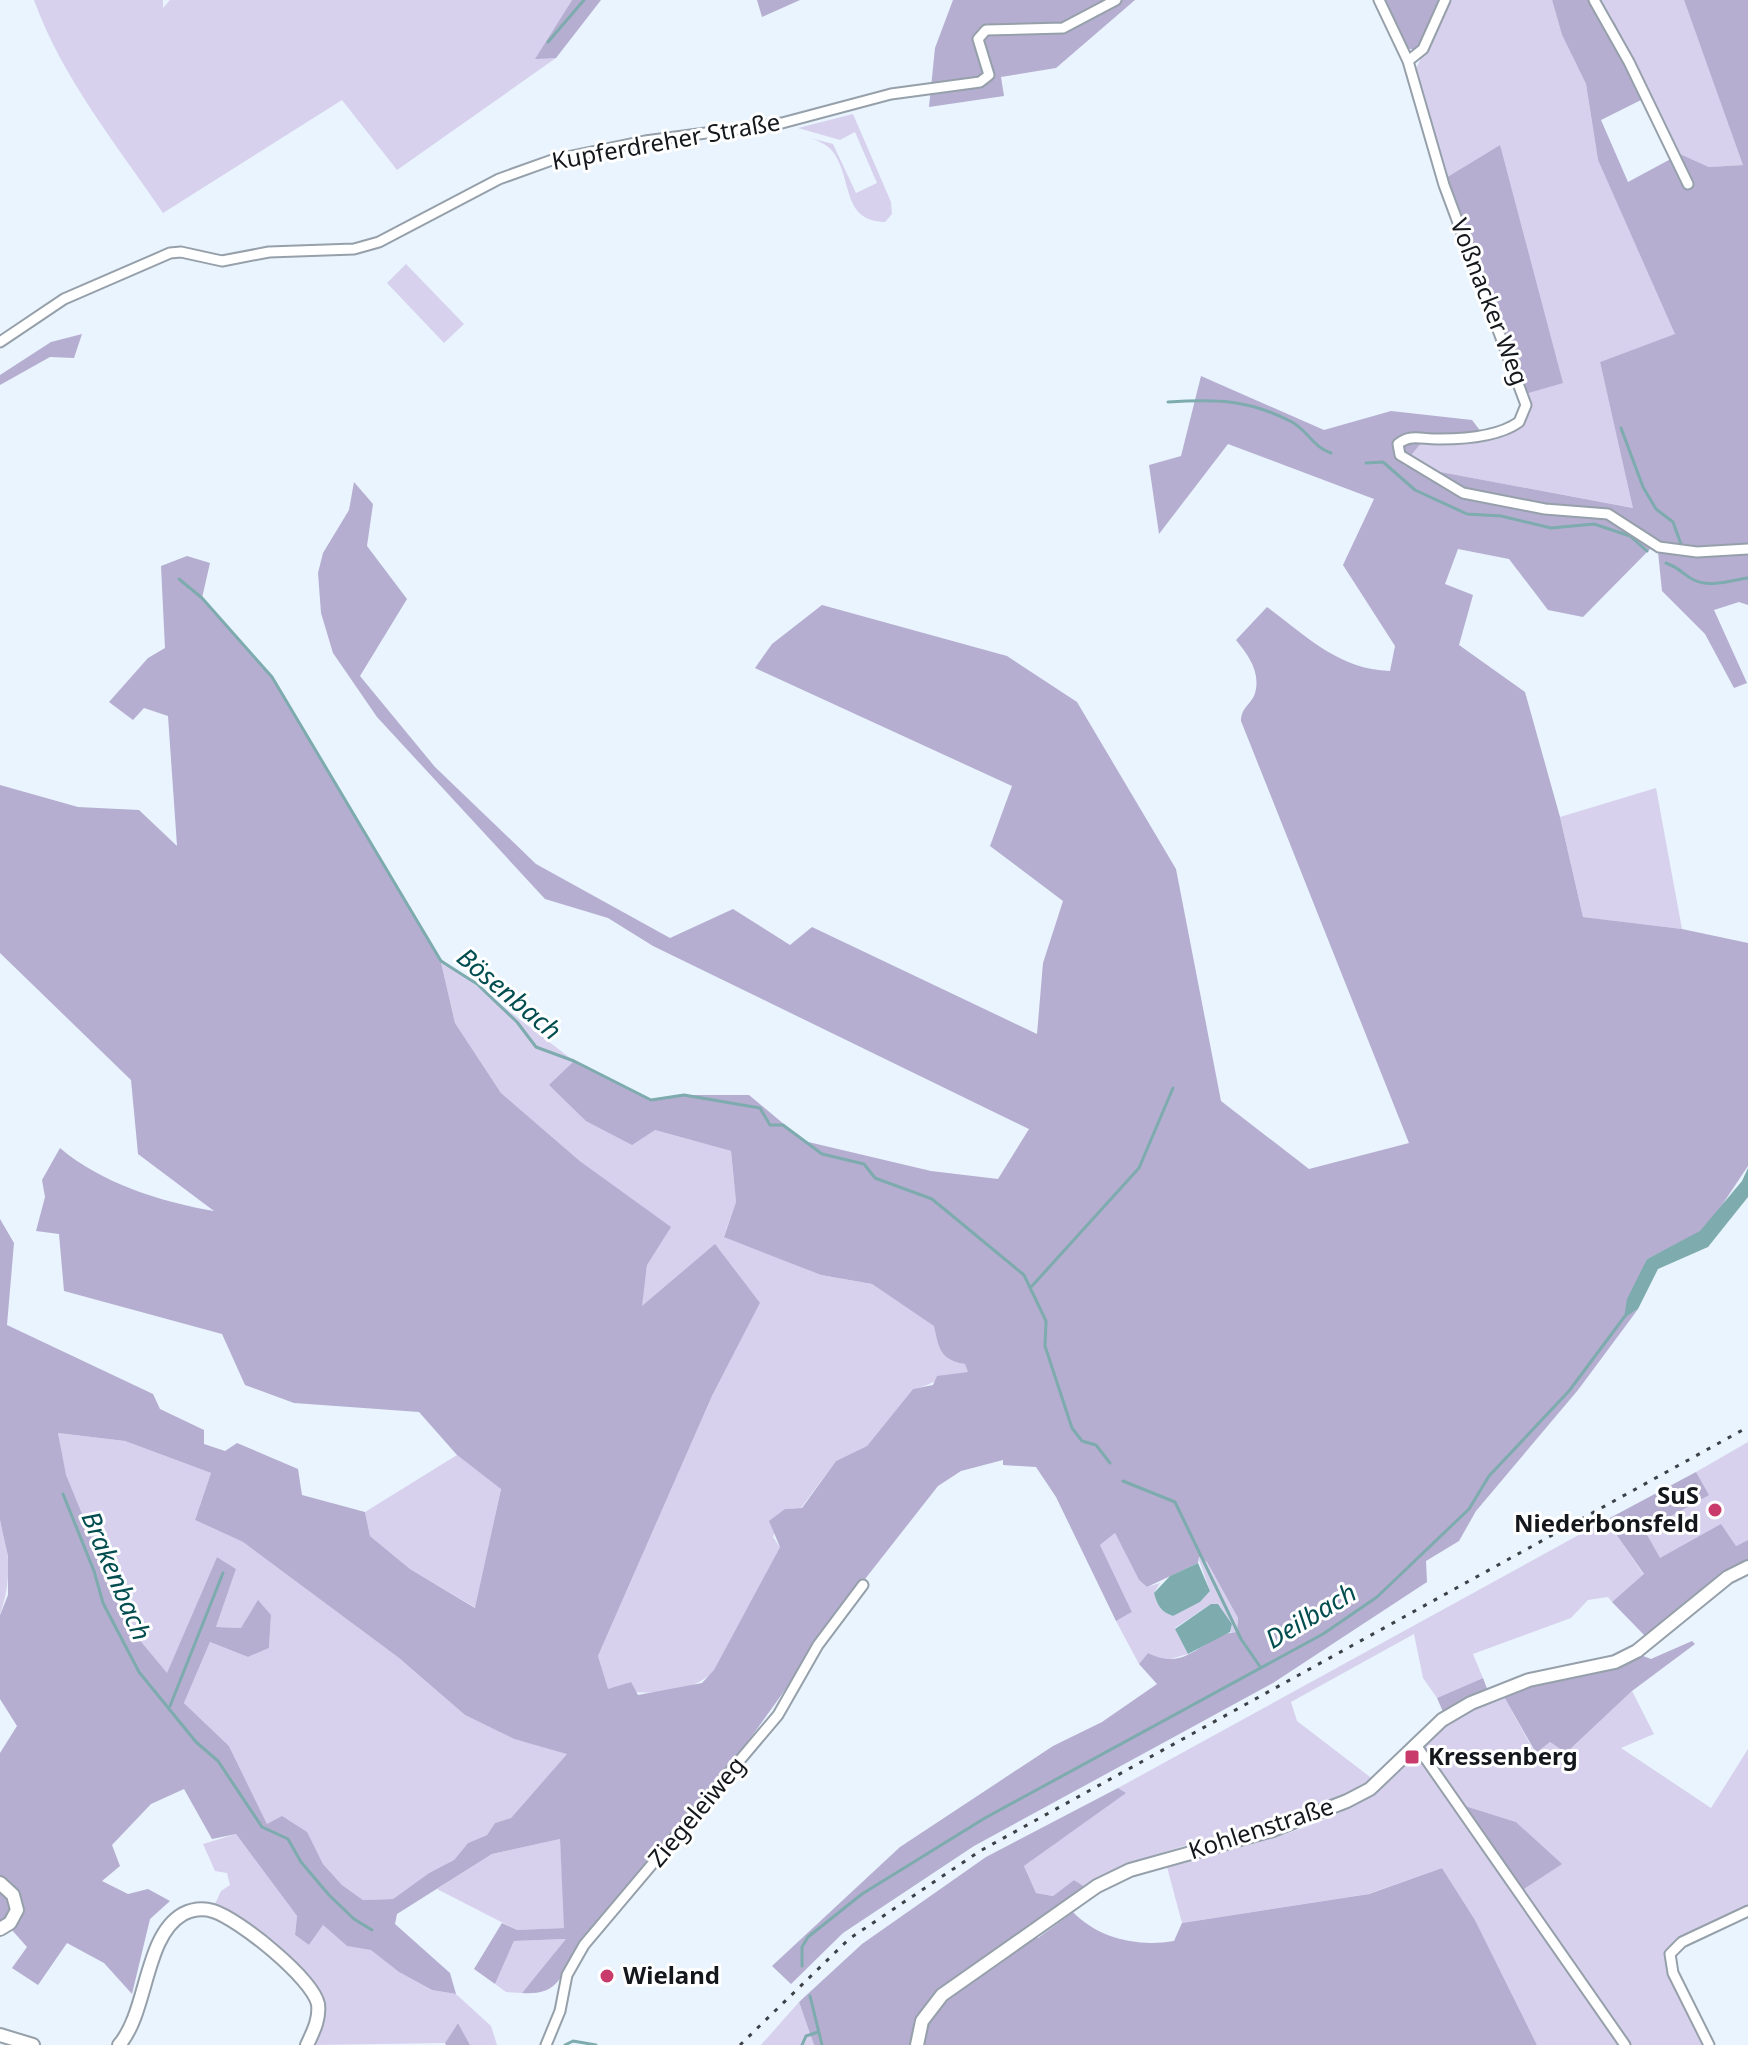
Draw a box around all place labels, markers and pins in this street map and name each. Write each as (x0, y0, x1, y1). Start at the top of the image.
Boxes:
place label: SuS Niederbonsfeld (1514, 1478, 1699, 1539)
marker: SuS Niederbonsfeld (1706, 1501, 1724, 1519)
place label: Kressenberg (1428, 1739, 1578, 1772)
marker: Kressenberg (1403, 1748, 1421, 1766)
place label: Wieland (623, 1958, 720, 1991)
marker: Wieland (598, 1967, 616, 1985)

